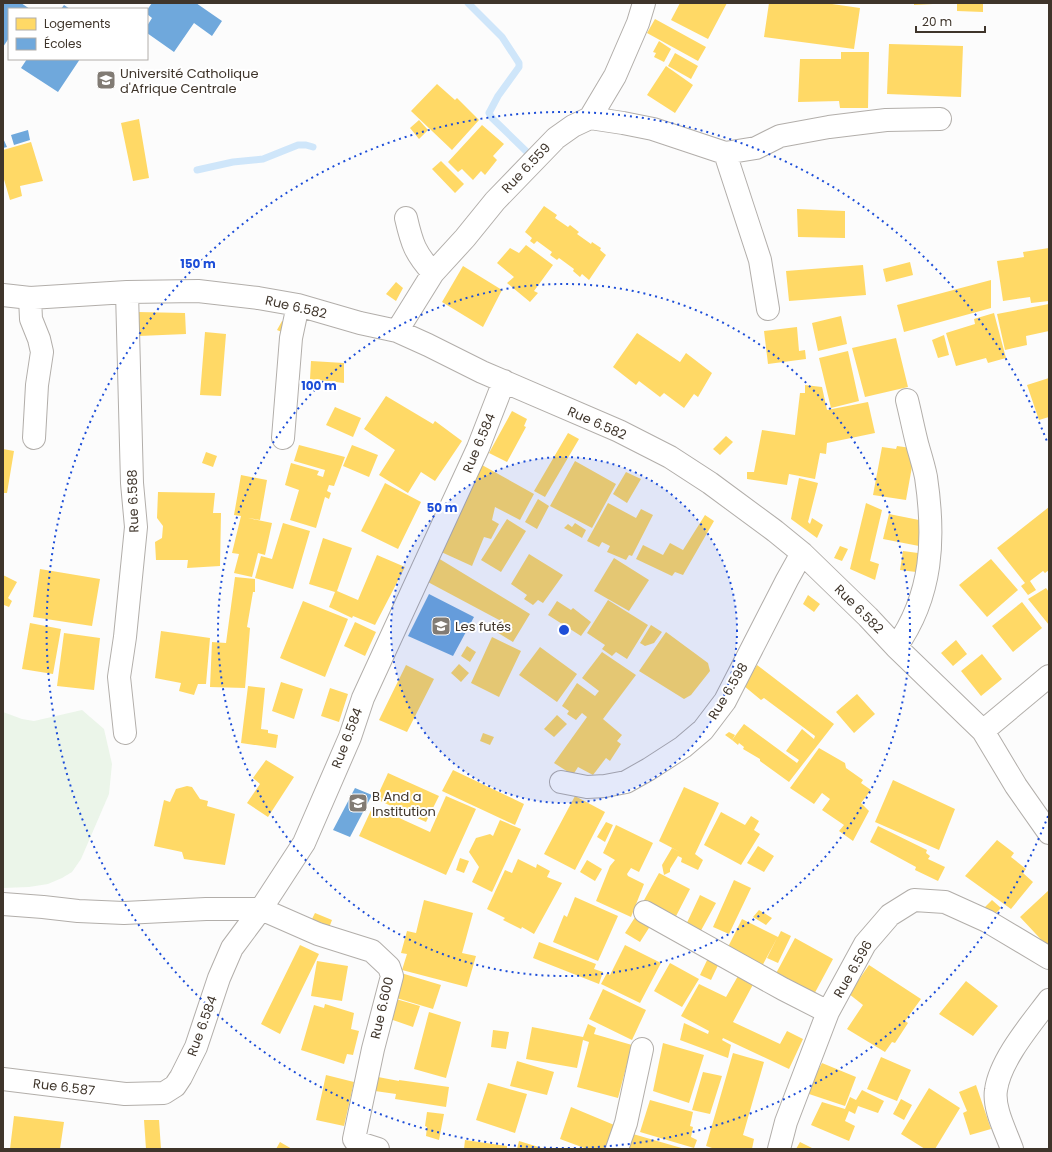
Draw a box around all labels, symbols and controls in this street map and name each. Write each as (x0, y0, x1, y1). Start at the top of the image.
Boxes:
legend (8, 8, 148, 60)
scale bar (916, 8, 985, 34)
text: 20 m (922, 13, 952, 30)
text: Logements (44, 15, 111, 32)
text: Écoles (44, 35, 82, 52)
place label: Université Catholique d'Afrique Centrale (120, 64, 259, 98)
school or university icon: Université Catholique d'Afrique Centrale (95, 69, 117, 91)
street label: Rue 6.559 (497, 139, 555, 197)
text: 150 m (180, 255, 216, 272)
street label: Rue 6.582 (263, 291, 329, 323)
text: 100 m (301, 377, 337, 394)
street label: Rue 6.582 (565, 402, 629, 444)
street label: Rue 6.584 (458, 410, 500, 476)
street label: Rue 6.588 (122, 469, 144, 533)
text: 50 m (427, 499, 458, 516)
street label: Rue 6.582 (830, 580, 888, 638)
school or university icon: Les futés (430, 615, 452, 637)
place label: Les futés (455, 617, 511, 636)
centre of rings (557, 623, 571, 637)
street label: Rue 6.598 (704, 659, 752, 723)
street label: Rue 6.584 (327, 705, 367, 771)
place label: B And a Institution (372, 787, 436, 821)
school or university icon: B And a Institution (347, 792, 369, 814)
street label: Rue 6.596 (829, 937, 877, 1001)
street label: Rue 6.600 (366, 975, 398, 1041)
street label: Rue 6.584 (182, 993, 222, 1059)
street label: Rue 6.587 (32, 1074, 96, 1100)

